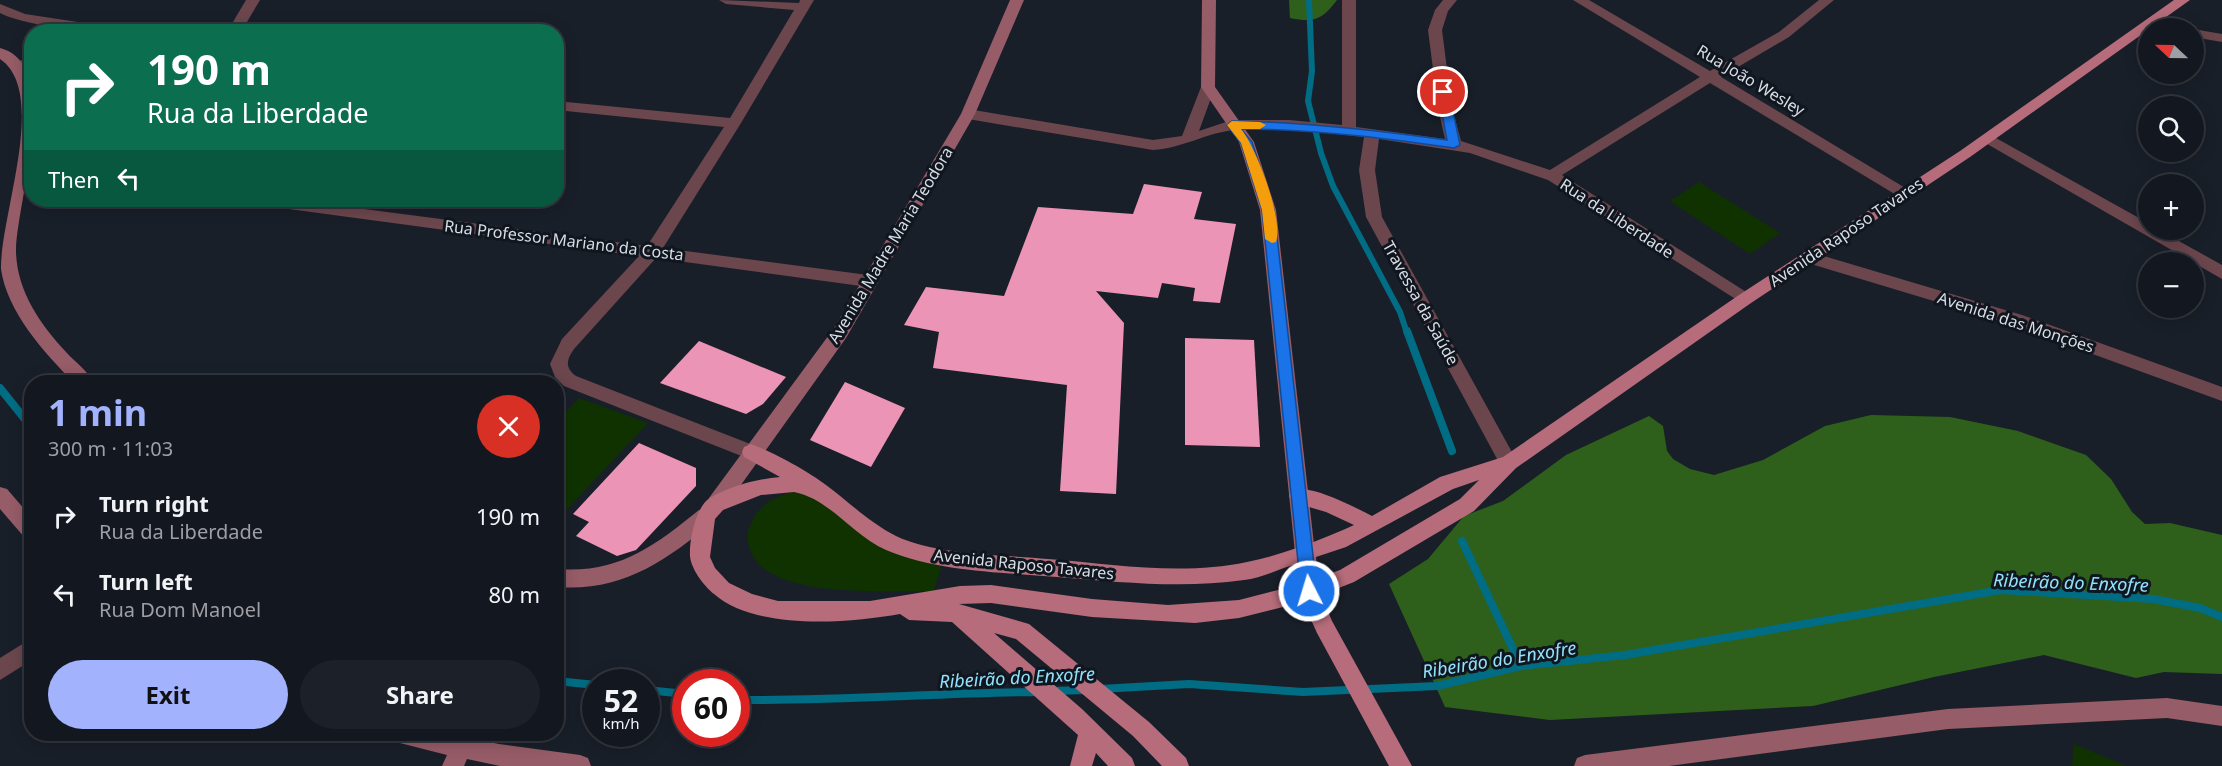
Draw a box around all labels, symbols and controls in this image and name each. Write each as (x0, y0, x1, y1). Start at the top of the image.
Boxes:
north arrow (2138, 18, 2204, 84)
map controls (2138, 18, 2204, 318)
street label: Rua João Wesley (1693, 39, 1810, 121)
text: 190 m (147, 40, 271, 97)
icon: right (48, 48, 126, 126)
pin (1417, 66, 1468, 117)
icon: arrive (1426, 75, 1459, 108)
text: Rua da Liberdade (147, 94, 369, 131)
button: search (2138, 96, 2204, 162)
street label: Avenida Madre Maria Teodora (822, 143, 958, 347)
icon: left (112, 162, 145, 195)
text: Then (48, 164, 100, 194)
street label: Avenida Raposo Tavares (1765, 172, 1927, 292)
street label: Rua da Liberdade (1556, 173, 1678, 263)
button: + (2138, 174, 2204, 240)
street label: Rua Professor Mariano da Costa (443, 214, 685, 266)
street label: Travessa da Saúde (1378, 237, 1464, 369)
button: − (2138, 252, 2204, 318)
street label: Avenida das Monções (1935, 286, 2097, 358)
text: 1 min (48, 388, 147, 437)
button: close (477, 395, 540, 458)
text: 300 m · 11:03 (48, 435, 173, 462)
text: Turn right (99, 488, 209, 518)
icon: right (48, 500, 81, 533)
text: 190 m (476, 501, 540, 531)
text: Rua da Liberdade (99, 518, 263, 545)
street label: Avenida Raposo Tavares (933, 544, 1115, 584)
position arrow (1277, 559, 1341, 623)
text: Turn left (99, 566, 193, 596)
water label: Ribeirão do Enxofre (1993, 567, 2149, 597)
icon: left (48, 578, 81, 611)
text: 80 m (489, 579, 540, 609)
text: Rua Dom Manoel (99, 596, 261, 623)
water label: Ribeirão do Enxofre (1420, 635, 1578, 683)
button: Exit (48, 660, 288, 729)
button: Share (300, 660, 540, 729)
water label: Ribeirão do Enxofre (939, 661, 1095, 693)
speed limit sign: 60 (672, 669, 750, 747)
text: 52 (604, 680, 638, 721)
text: km/h (603, 713, 639, 733)

